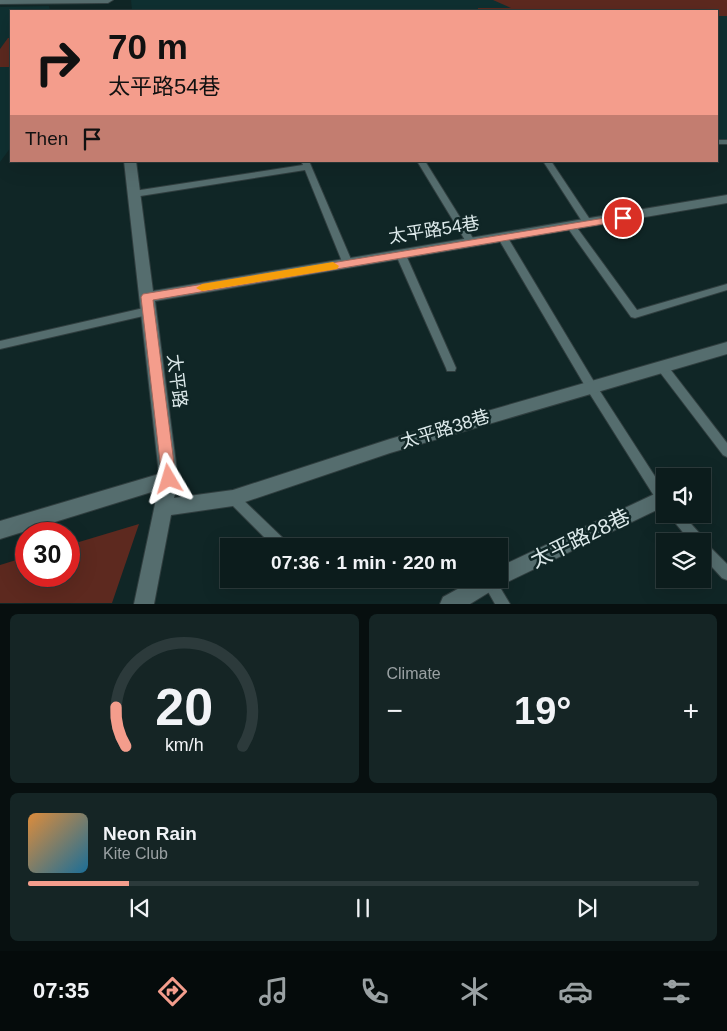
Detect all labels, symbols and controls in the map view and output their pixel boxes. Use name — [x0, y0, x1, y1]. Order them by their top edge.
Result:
text: 70 m — [108, 27, 188, 66]
icon: right — [25, 30, 90, 95]
text: 太平路54巷 — [108, 74, 220, 99]
icon: arrive — [78, 125, 106, 153]
text: Then — [25, 128, 68, 149]
pin — [602, 197, 644, 239]
icon: arrive — [609, 204, 637, 232]
street label: 太平路54巷 — [387, 213, 481, 247]
street label: 太平路 — [164, 353, 190, 409]
street label: 太平路38巷 — [398, 406, 492, 452]
position arrow — [142, 452, 194, 504]
map controls — [656, 468, 711, 588]
button: sound — [656, 468, 711, 523]
street label: 太平路28巷 — [527, 504, 633, 572]
speed limit sign: 30 — [15, 522, 80, 587]
button: layers — [656, 533, 711, 588]
text: 07:36 · 1 min · 220 m — [271, 552, 457, 573]
text: Climate — [387, 665, 441, 682]
text: 20 — [155, 678, 213, 736]
text: 19° — [514, 690, 571, 732]
text: − — [387, 695, 403, 726]
text: + — [683, 695, 699, 726]
text: km/h — [165, 735, 204, 755]
text: Neon Rain — [103, 823, 197, 844]
text: Kite Club — [103, 845, 168, 862]
icon: previous — [126, 894, 154, 922]
icon: pause — [349, 894, 377, 922]
icon: next — [573, 894, 601, 922]
icon: directions — [155, 974, 190, 1009]
icon: music — [256, 974, 291, 1009]
icon: phone — [357, 974, 392, 1009]
icon: climate — [457, 974, 492, 1009]
icon: car — [558, 974, 593, 1009]
icon: filters — [659, 974, 694, 1009]
text: 07:35 — [33, 978, 89, 1003]

